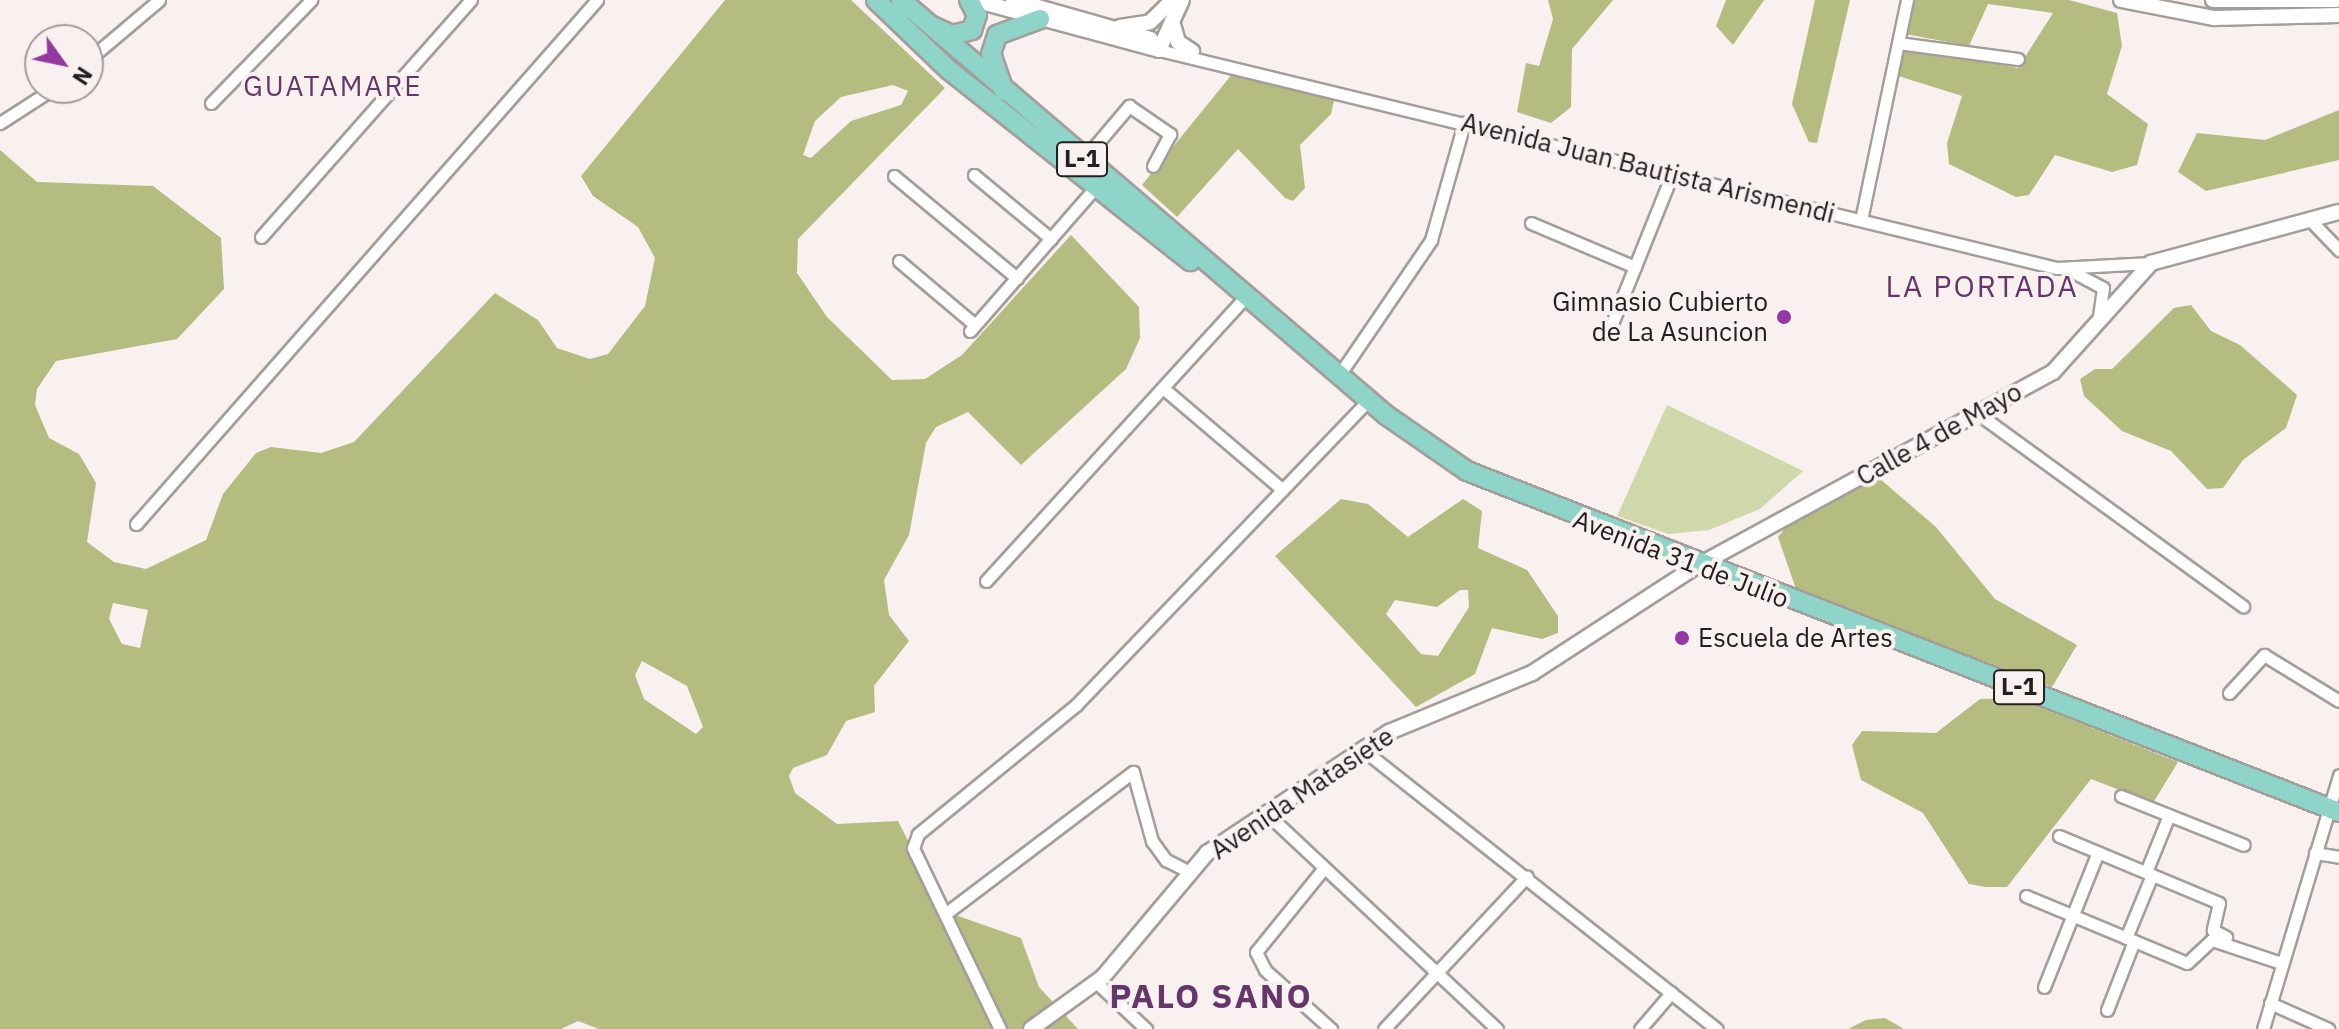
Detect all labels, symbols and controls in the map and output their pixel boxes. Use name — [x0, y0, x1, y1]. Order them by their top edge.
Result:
north arrow — [24, 24, 104, 104]
text: N — [66, 62, 99, 91]
district label: GUATAMARE — [243, 69, 423, 103]
street label: Avenida Juan Bautista Arismendi — [1458, 106, 1838, 230]
road number: L-1 — [1056, 139, 1108, 179]
district label: LA PORTADA — [1885, 268, 2079, 304]
place label: Gimnasio Cubierto de La Asuncion — [1552, 286, 1768, 348]
marker: Gimnasio Cubierto de La Asuncion — [1775, 308, 1793, 326]
street label: Calle 4 de Mayo — [1851, 376, 2027, 492]
street label: Avenida 31 de Julio — [1569, 504, 1793, 614]
place label: Escuela de Artes — [1698, 622, 1893, 654]
marker: Escuela de Artes — [1673, 629, 1691, 647]
road number: L-1 — [1993, 667, 2045, 707]
street label: Avenida Matasiete — [1205, 720, 1399, 866]
district label: PALO SANO — [1109, 976, 1313, 1016]

